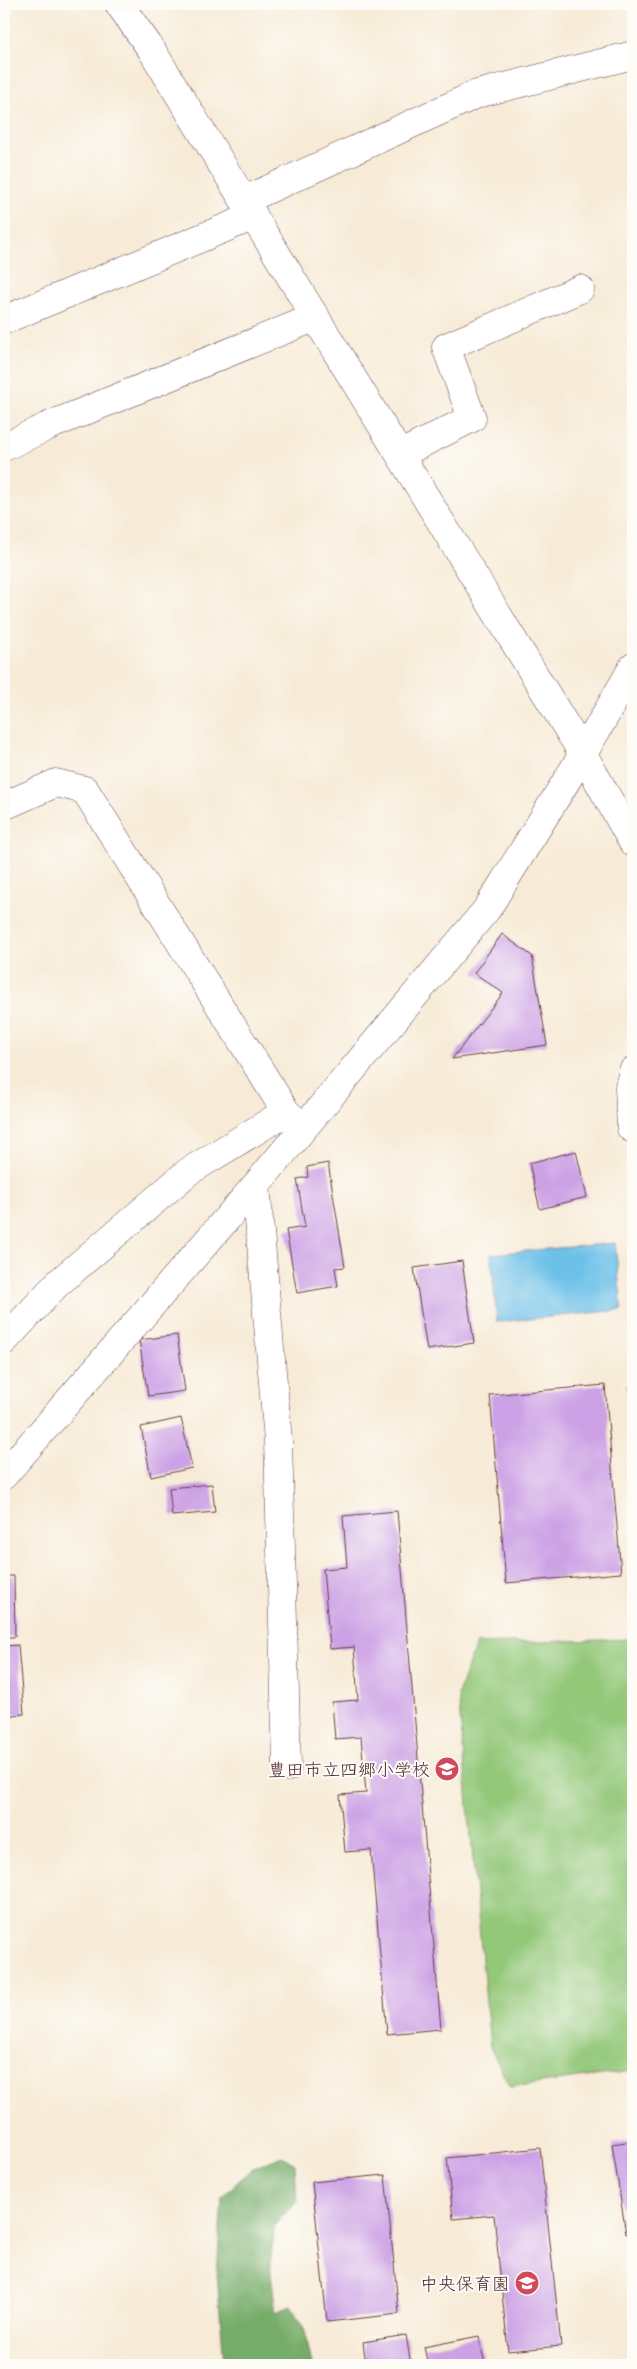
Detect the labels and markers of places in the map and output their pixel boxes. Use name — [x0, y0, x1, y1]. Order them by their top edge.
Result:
school or university icon: 豊田市立四郷小学校 — [434, 1756, 460, 1782]
place label: 豊田市立四郷小学校 — [268, 1757, 430, 1781]
school or university icon: 中央保育園 — [514, 2270, 540, 2296]
place label: 中央保育園 — [420, 2271, 510, 2295]

